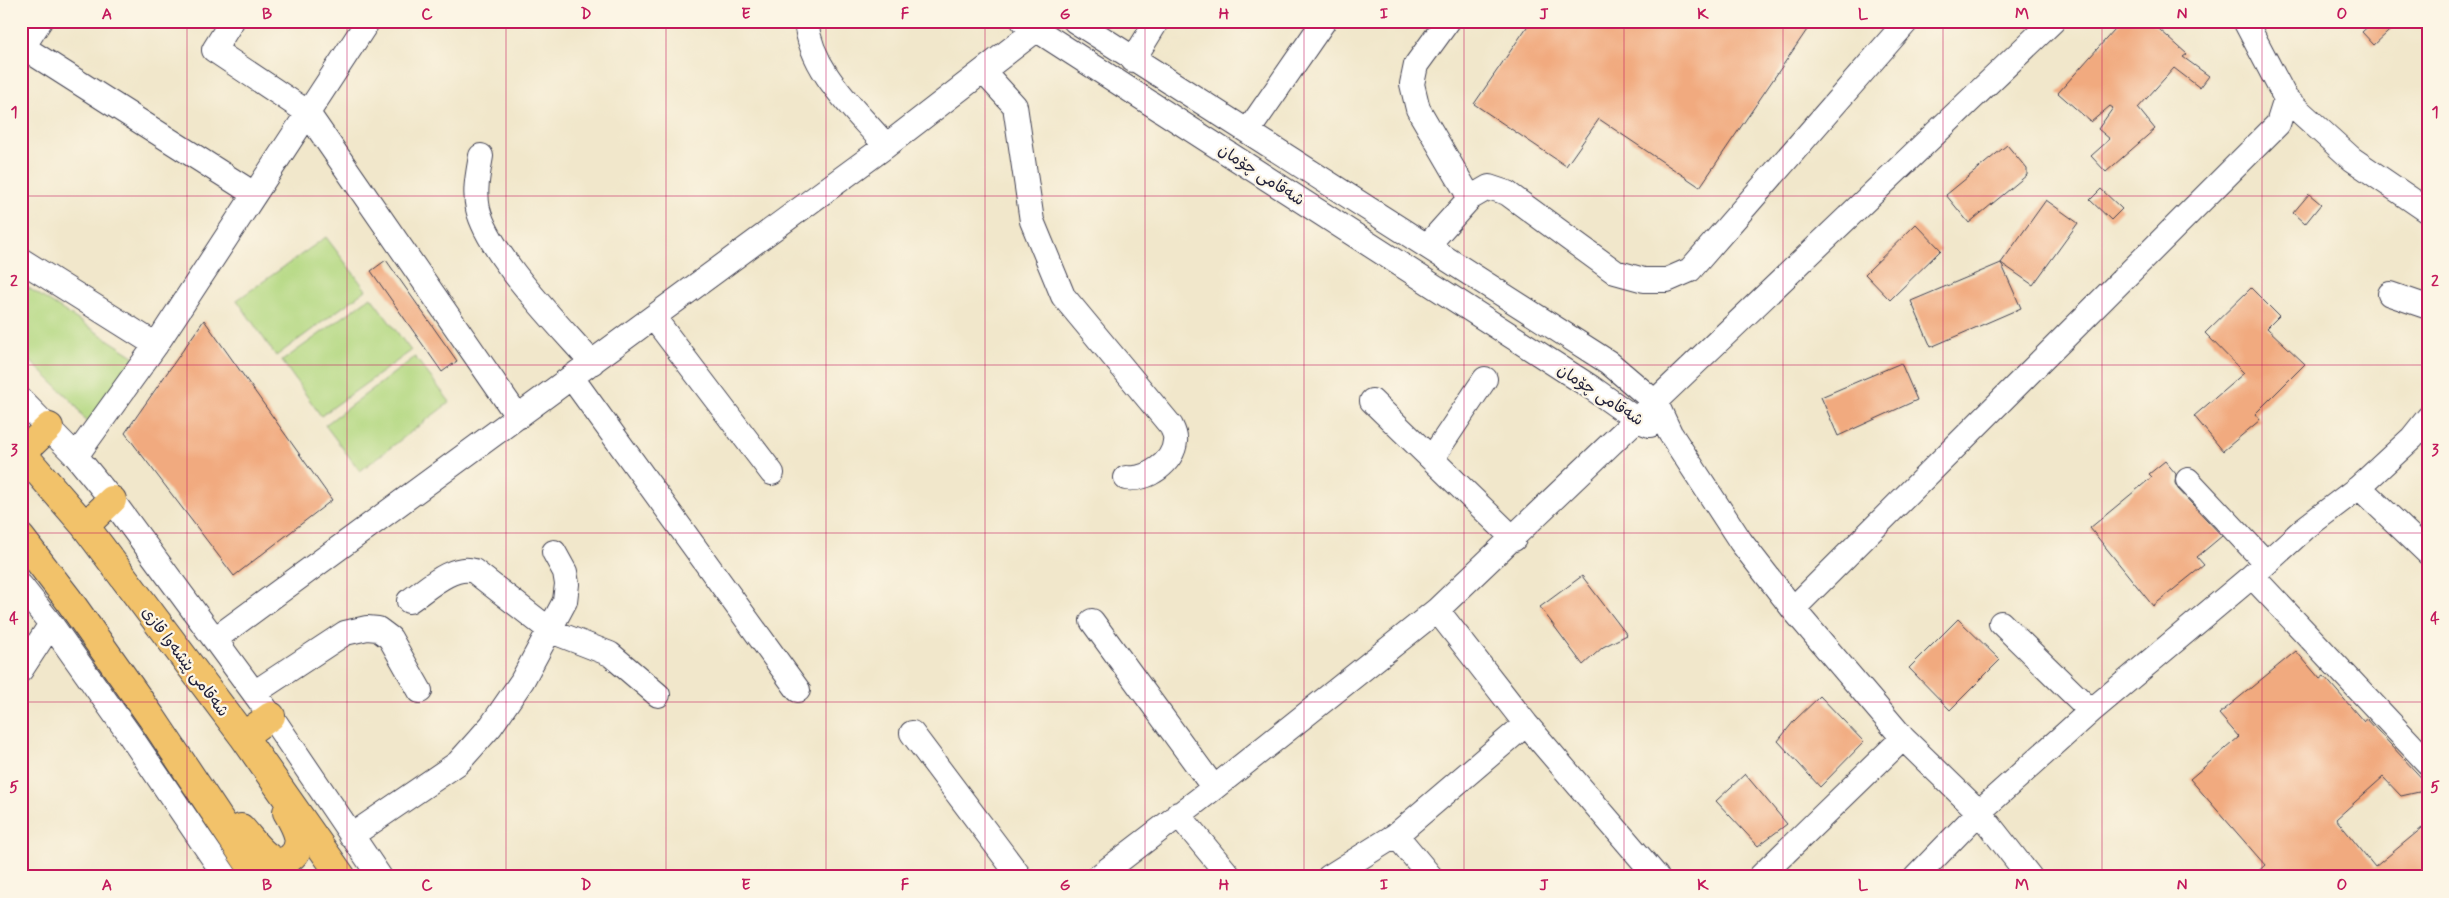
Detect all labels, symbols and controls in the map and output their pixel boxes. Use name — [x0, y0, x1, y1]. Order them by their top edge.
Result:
text: A — [102, 4, 112, 25]
text: B — [262, 4, 272, 25]
text: C — [421, 4, 433, 25]
text: D — [580, 4, 592, 25]
text: E — [741, 4, 751, 25]
text: F — [901, 4, 910, 25]
text: G — [1060, 4, 1071, 25]
text: H — [1219, 4, 1230, 25]
text: I — [1380, 4, 1389, 25]
text: J — [1539, 4, 1549, 25]
text: K — [1697, 4, 1709, 25]
text: L — [1858, 4, 1869, 25]
text: M — [2015, 4, 2029, 25]
text: N — [2177, 4, 2187, 25]
text: O — [2337, 4, 2348, 25]
text: 1 — [10, 102, 18, 123]
text: 1 — [2431, 102, 2439, 123]
street label: شەقامی چۆمان — [1214, 140, 1308, 211]
text: 2 — [10, 271, 18, 292]
text: 2 — [2431, 271, 2439, 292]
street label: شەقامی چۆمان — [1553, 360, 1647, 431]
text: 3 — [10, 440, 18, 461]
text: 3 — [2431, 440, 2439, 461]
street label: شەقامی پێشەوا قازی — [137, 603, 233, 721]
text: 4 — [9, 608, 19, 629]
text: 4 — [2430, 608, 2440, 629]
text: 5 — [9, 777, 19, 798]
text: 5 — [2430, 777, 2440, 798]
text: A — [102, 875, 112, 896]
text: B — [262, 875, 272, 896]
text: C — [421, 875, 433, 896]
text: D — [580, 875, 592, 896]
text: E — [741, 875, 751, 896]
text: F — [901, 875, 910, 896]
text: G — [1060, 875, 1071, 896]
text: H — [1219, 875, 1230, 896]
text: I — [1380, 875, 1389, 896]
text: J — [1539, 875, 1549, 896]
text: K — [1697, 875, 1709, 896]
text: L — [1858, 875, 1869, 896]
text: M — [2015, 875, 2029, 896]
text: N — [2177, 875, 2187, 896]
text: O — [2337, 875, 2348, 896]

